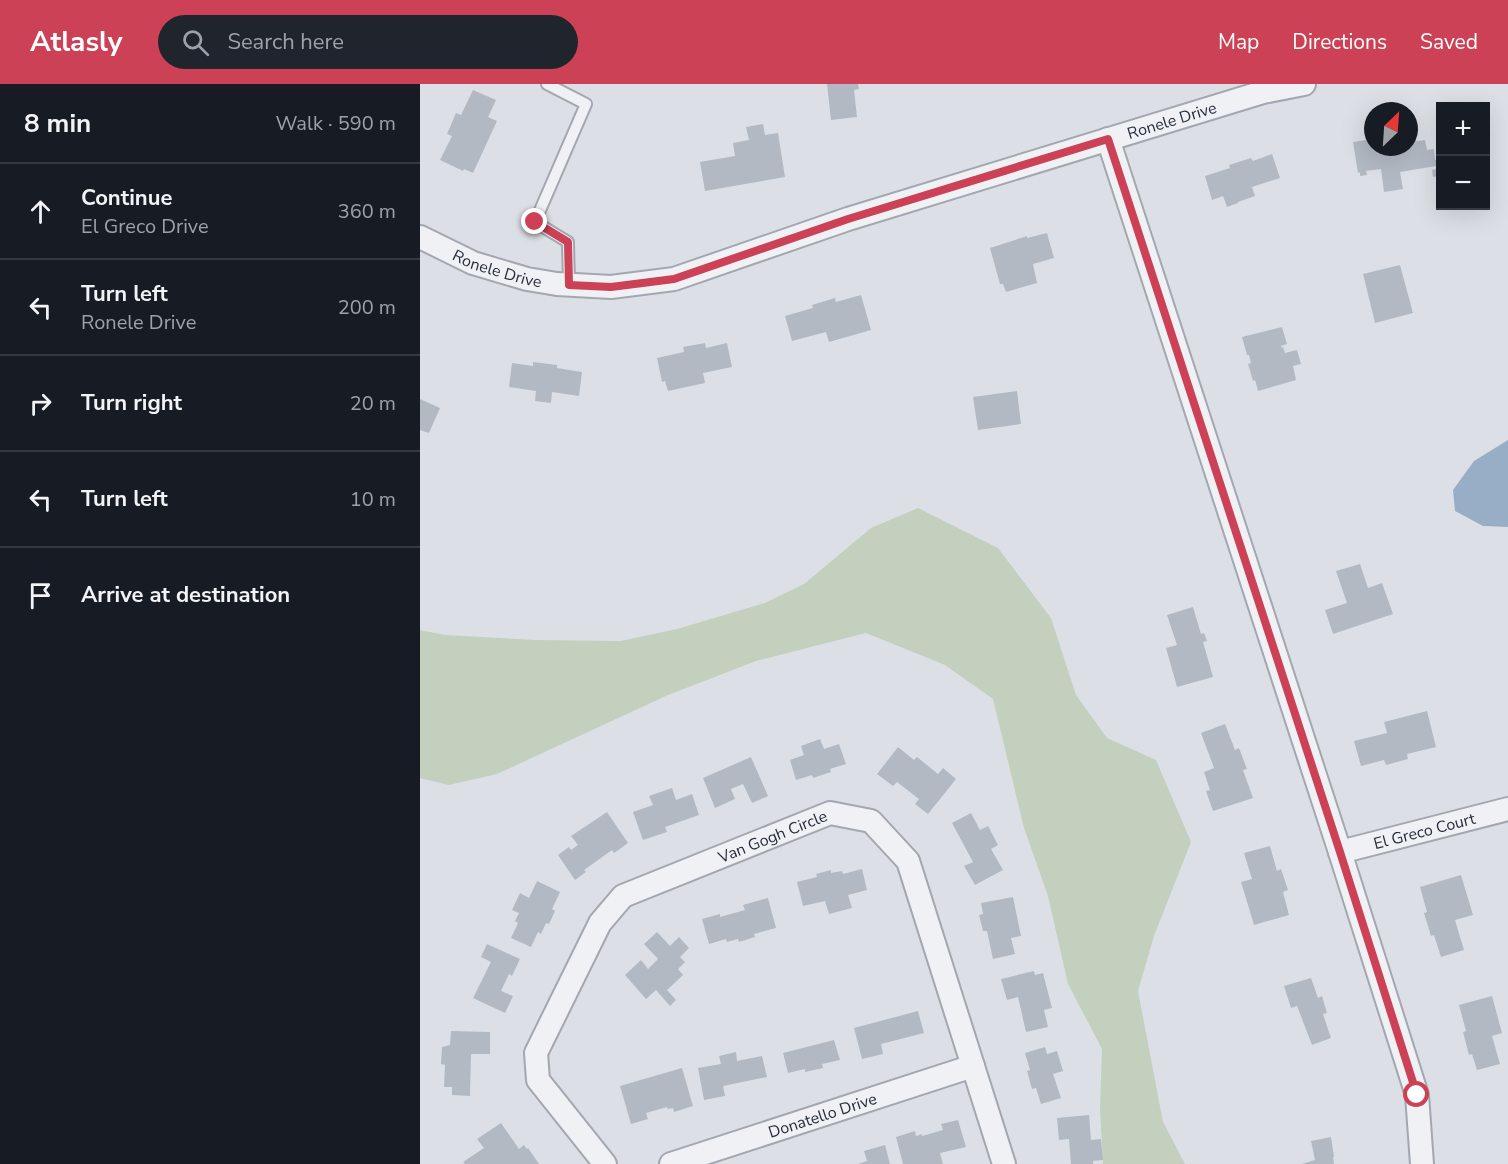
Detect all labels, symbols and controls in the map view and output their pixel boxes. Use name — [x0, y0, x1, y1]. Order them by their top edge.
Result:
search box — [158, 15, 578, 69]
text: Atlasly — [30, 23, 122, 61]
icon: search — [179, 26, 212, 59]
text: Search here — [227, 27, 344, 57]
text: Map — [1218, 28, 1259, 56]
text: Directions — [1292, 28, 1387, 56]
text: Saved — [1420, 28, 1478, 56]
street label: Ronele Drive — [1125, 97, 1219, 145]
north arrow — [1364, 102, 1418, 156]
map controls — [1436, 102, 1490, 210]
button: + — [1436, 102, 1490, 156]
text: 8 min — [24, 106, 91, 141]
text: Walk · 590 m — [276, 110, 396, 137]
button: − — [1436, 156, 1490, 210]
text: Continue — [81, 183, 172, 213]
icon: ahead — [24, 195, 57, 228]
text: 360 m — [338, 198, 396, 225]
route end — [521, 208, 547, 234]
text: El Greco Drive — [81, 213, 209, 240]
street label: Ronele Drive — [449, 245, 543, 293]
text: Turn left — [81, 279, 168, 309]
icon: left — [24, 291, 57, 324]
text: 200 m — [338, 294, 396, 321]
text: Ronele Drive — [81, 309, 196, 336]
icon: right — [24, 387, 57, 420]
text: Turn right — [81, 388, 182, 418]
text: 20 m — [350, 390, 396, 417]
icon: left — [24, 483, 57, 516]
text: Turn left — [81, 484, 168, 514]
text: 10 m — [350, 486, 396, 513]
icon: arrive — [24, 579, 57, 612]
text: Arrive at destination — [81, 580, 290, 610]
street label: Van Gogh Circle — [714, 805, 831, 869]
street label: El Greco Court — [1371, 808, 1478, 855]
route start — [1403, 1081, 1429, 1107]
street label: Donatello Drive — [765, 1088, 880, 1144]

